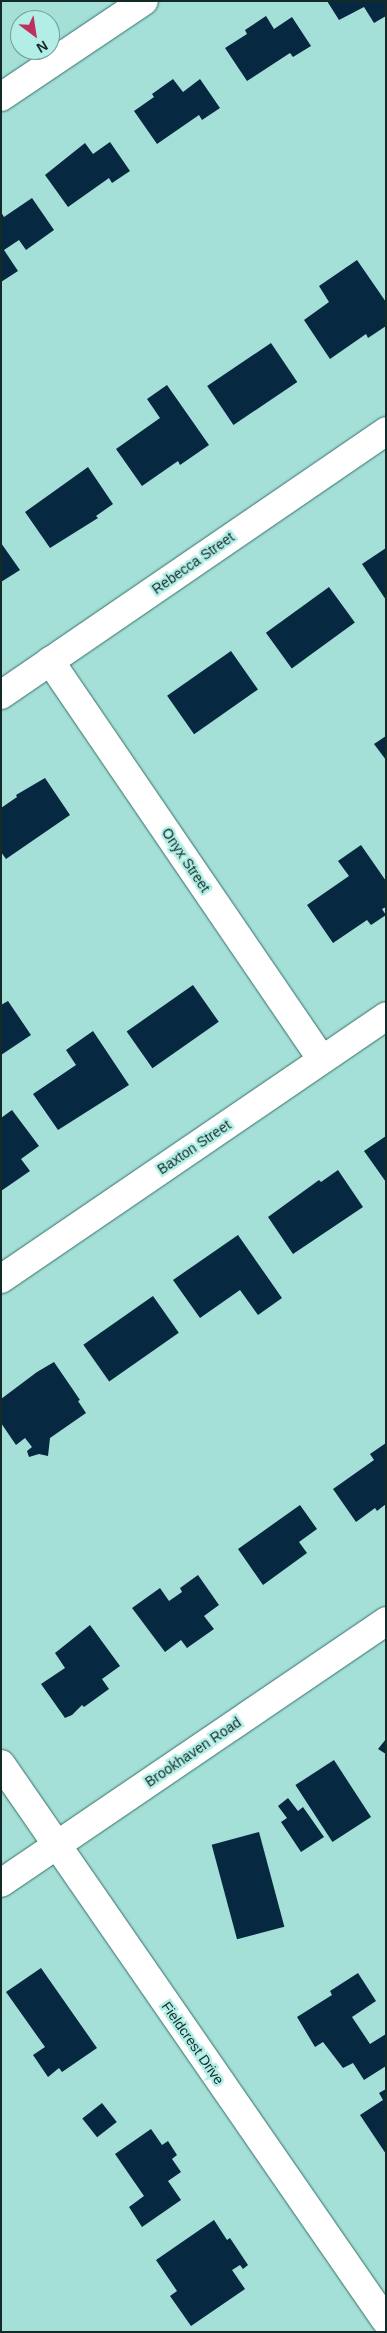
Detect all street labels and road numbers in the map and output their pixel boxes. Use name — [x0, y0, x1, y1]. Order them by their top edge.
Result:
street label: Rebecca Street — [149, 528, 237, 598]
street label: Onyx Street — [158, 825, 214, 895]
street label: Baxton Street — [154, 1116, 234, 1178]
street label: Brookhaven Road — [142, 1714, 244, 1790]
street label: Fieldcrest Drive — [158, 1998, 228, 2088]

